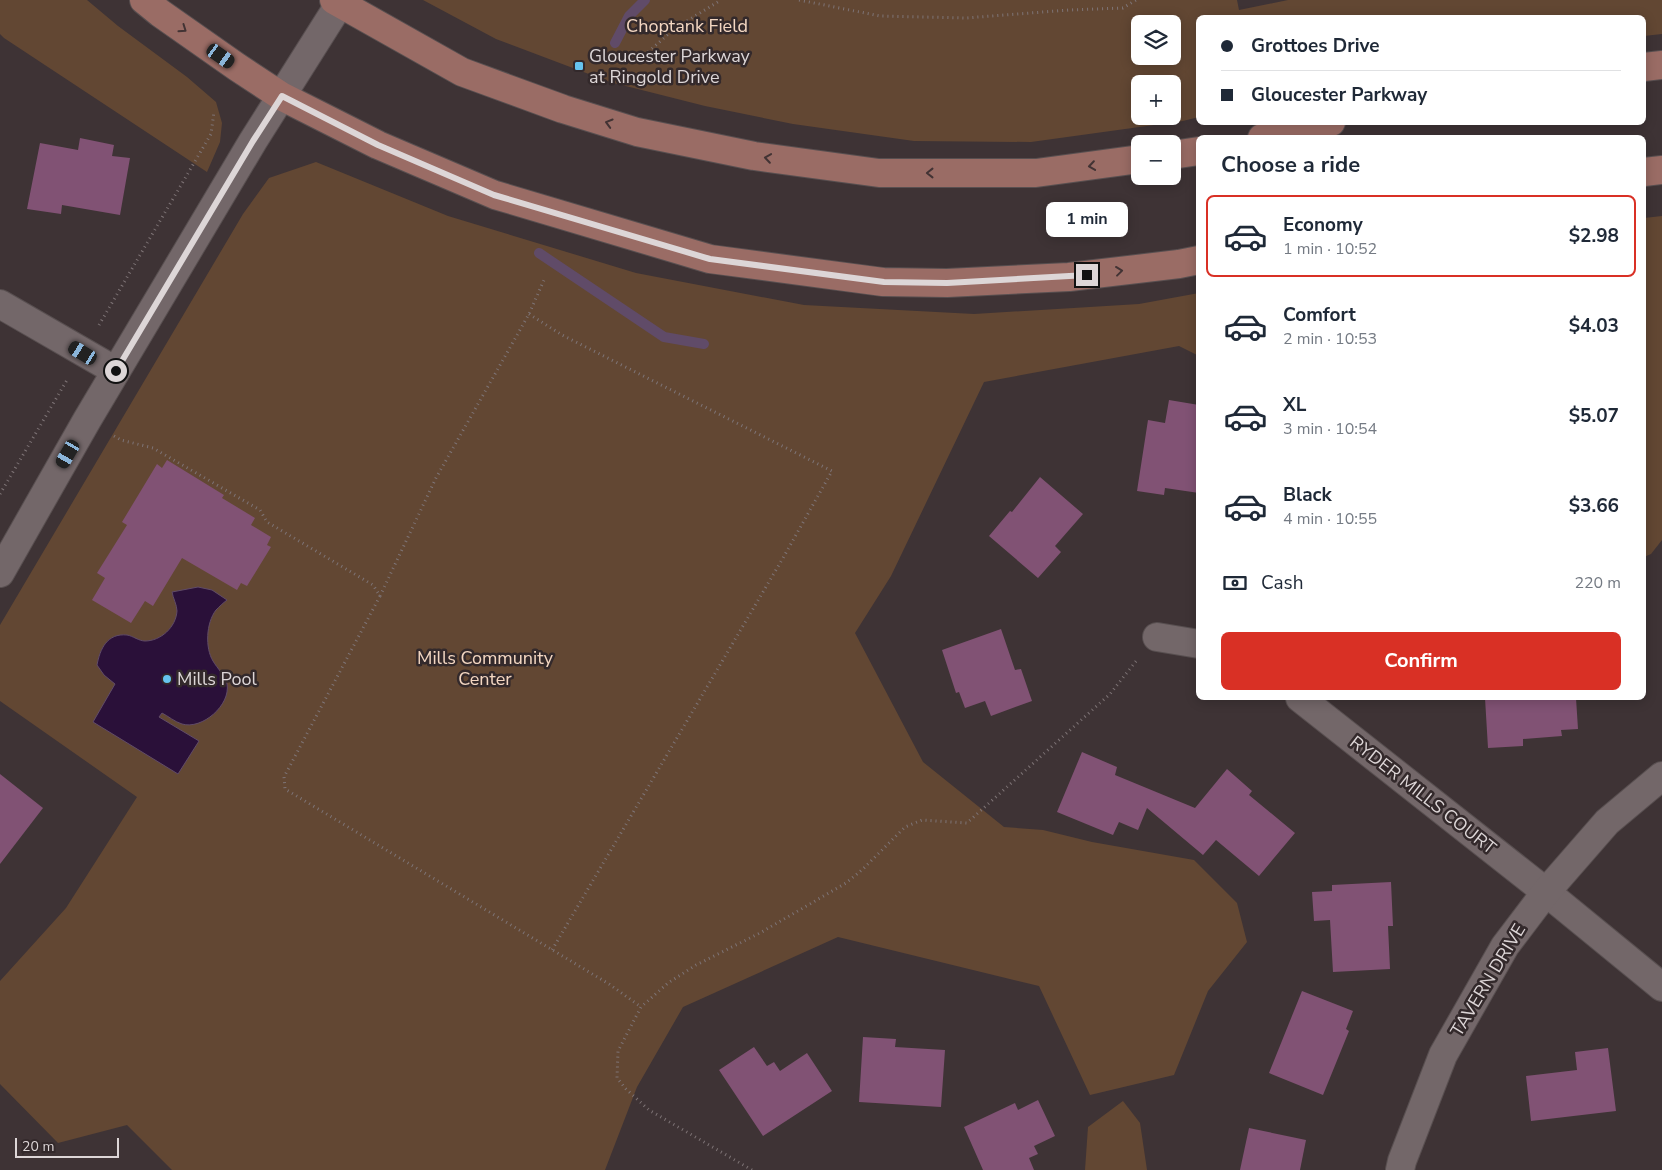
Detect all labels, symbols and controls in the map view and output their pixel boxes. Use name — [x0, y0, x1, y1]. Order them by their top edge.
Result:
park label: Choptank Field — [626, 14, 748, 38]
map controls — [1131, 15, 1181, 185]
button: layers — [1131, 15, 1181, 65]
one-way arrow — [177, 23, 187, 32]
text: Grottoes Drive — [1251, 33, 1380, 59]
car — [204, 41, 237, 71]
place label: Gloucester Parkway at Ringold Drive — [589, 44, 751, 89]
marker: Gloucester Parkway at Ringold Drive — [573, 60, 585, 72]
button: + — [1131, 75, 1181, 125]
text: Gloucester Parkway — [1251, 82, 1427, 108]
one-way arrow — [606, 119, 614, 129]
button: − — [1131, 135, 1181, 185]
text: Choose a ride — [1221, 150, 1360, 180]
one-way arrow — [764, 153, 772, 164]
one-way arrow — [1087, 160, 1095, 171]
one-way arrow — [925, 168, 933, 178]
callout: 1 min — [1046, 202, 1128, 238]
text: 1 min — [1066, 208, 1108, 230]
text: Economy — [1283, 212, 1363, 238]
icon: car — [1223, 214, 1268, 259]
text: $2.98 — [1569, 223, 1619, 249]
text: 1 min · 10:52 — [1283, 238, 1377, 260]
route end — [1076, 264, 1098, 286]
one-way arrow — [1116, 266, 1124, 277]
text: Comfort — [1283, 302, 1356, 328]
icon: car — [1223, 304, 1268, 349]
text: $4.03 — [1569, 313, 1619, 339]
text: 2 min · 10:53 — [1283, 328, 1377, 350]
car — [66, 339, 99, 367]
route start — [105, 360, 127, 382]
text: XL — [1283, 392, 1306, 418]
icon: car — [1223, 394, 1268, 439]
text: $5.07 — [1569, 403, 1619, 429]
text: 3 min · 10:54 — [1283, 418, 1377, 440]
car — [54, 437, 81, 471]
text: Black — [1283, 482, 1332, 508]
icon: car — [1223, 484, 1268, 529]
text: $3.66 — [1569, 493, 1619, 519]
text: 4 min · 10:55 — [1283, 508, 1377, 530]
icon: cash — [1221, 569, 1249, 597]
text: Cash — [1261, 570, 1303, 596]
text: 220 m — [1574, 572, 1621, 594]
button: Confirm — [1221, 632, 1621, 690]
park label: Mills Community Center — [417, 646, 554, 691]
place label: Mills Pool — [177, 667, 257, 691]
marker: Mills Pool — [161, 673, 173, 685]
street label: RYDER MILLS COURT — [1345, 730, 1501, 860]
street label: TAVERN DRIVE — [1445, 919, 1531, 1041]
scale bar — [15, 1135, 119, 1158]
text: 20 m — [22, 1137, 54, 1156]

